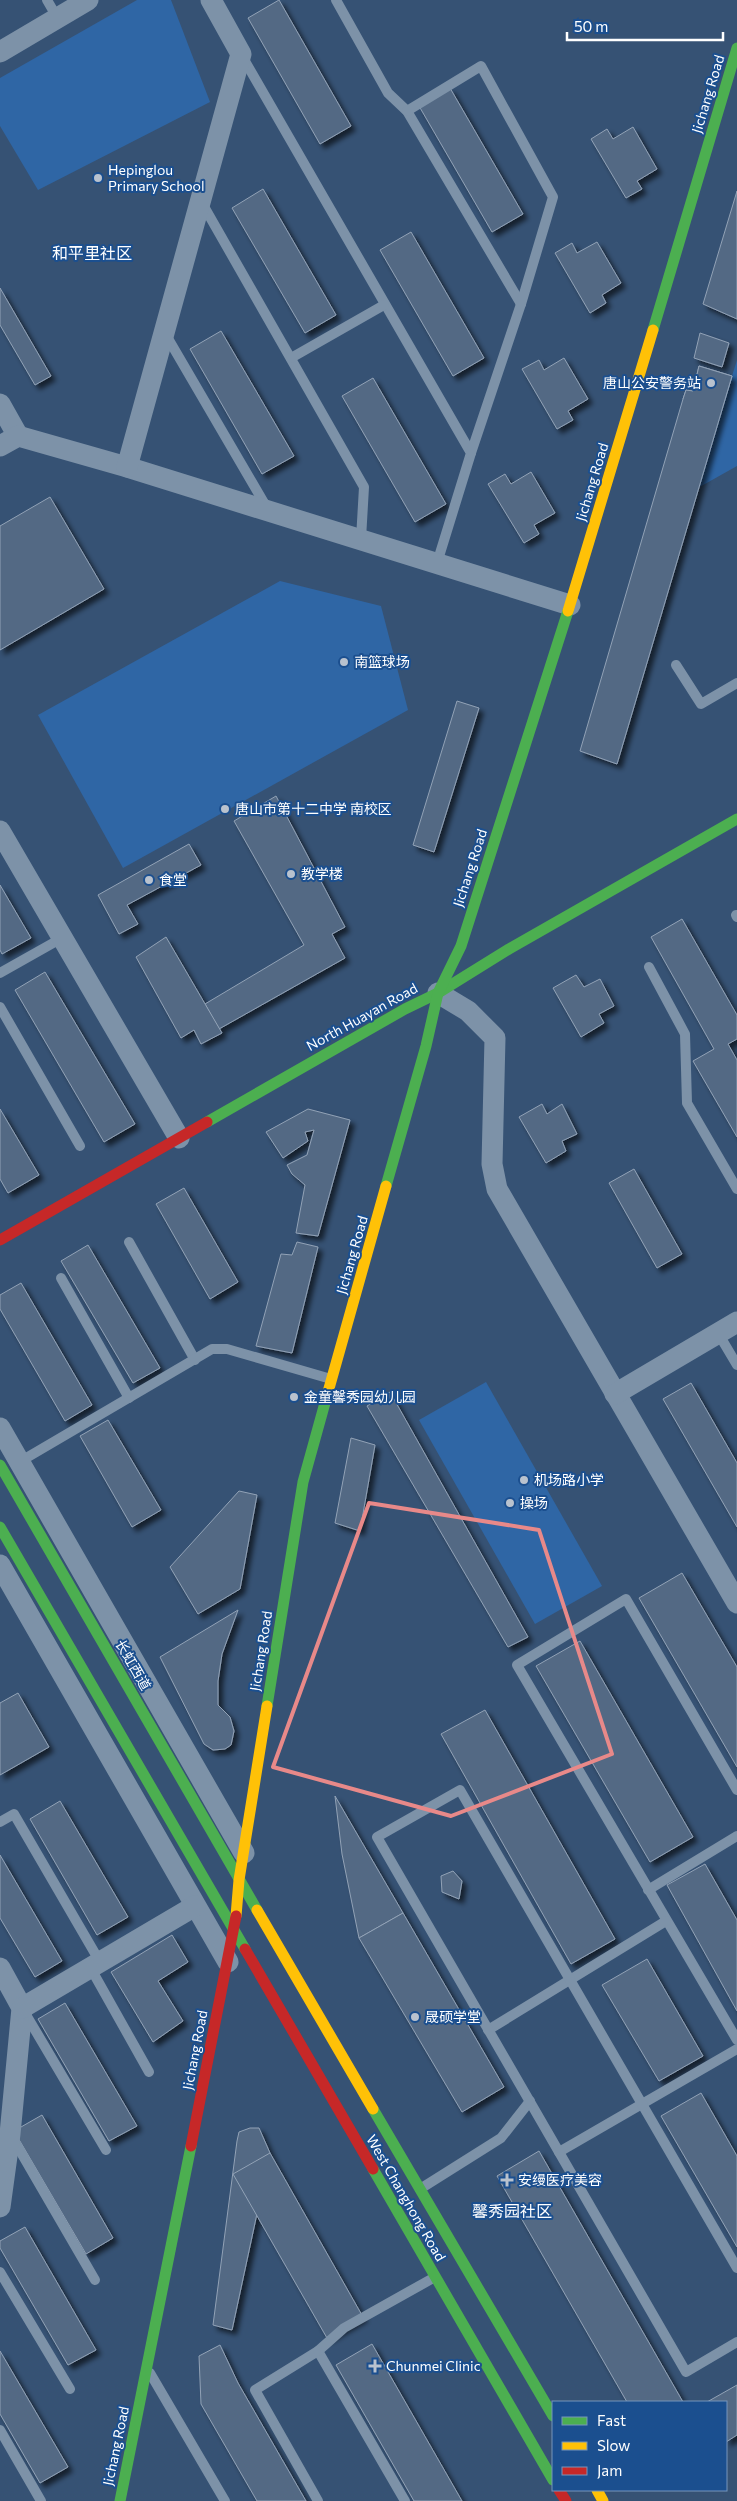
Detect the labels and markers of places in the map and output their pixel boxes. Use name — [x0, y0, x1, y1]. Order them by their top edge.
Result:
place label: Hepinglou Primary School — [108, 161, 204, 194]
marker: Hepinglou Primary School — [92, 172, 104, 184]
place label: 唐山公安警务站 — [603, 374, 701, 391]
marker: 唐山公安警务站 — [705, 377, 717, 389]
place label: 南篮球场 — [354, 653, 410, 670]
marker: 南篮球场 — [338, 656, 350, 668]
place label: 唐山市第十二中学 南校区 — [235, 800, 392, 817]
marker: 唐山市第十二中学 南校区 — [219, 803, 231, 815]
place label: 教学楼 — [301, 865, 343, 882]
marker: 教学楼 — [285, 868, 297, 880]
place label: 食堂 — [159, 871, 187, 888]
marker: 食堂 — [143, 874, 155, 886]
place label: 金童馨秀园幼儿园 — [304, 1388, 416, 1405]
marker: 金童馨秀园幼儿园 — [288, 1391, 300, 1403]
place label: 机场路小学 — [534, 1471, 604, 1488]
marker: 机场路小学 — [518, 1474, 530, 1486]
place label: 操场 — [520, 1494, 548, 1511]
marker: 操场 — [504, 1497, 516, 1509]
place label: 晟硕学堂 — [425, 2008, 481, 2025]
marker: 晟硕学堂 — [409, 2011, 421, 2023]
place label: 安缦医疗美容 — [518, 2171, 602, 2188]
marker: 安缦医疗美容 — [500, 2173, 514, 2187]
place label: Chunmei Clinic — [386, 2357, 481, 2374]
marker: Chunmei Clinic — [368, 2359, 382, 2373]

